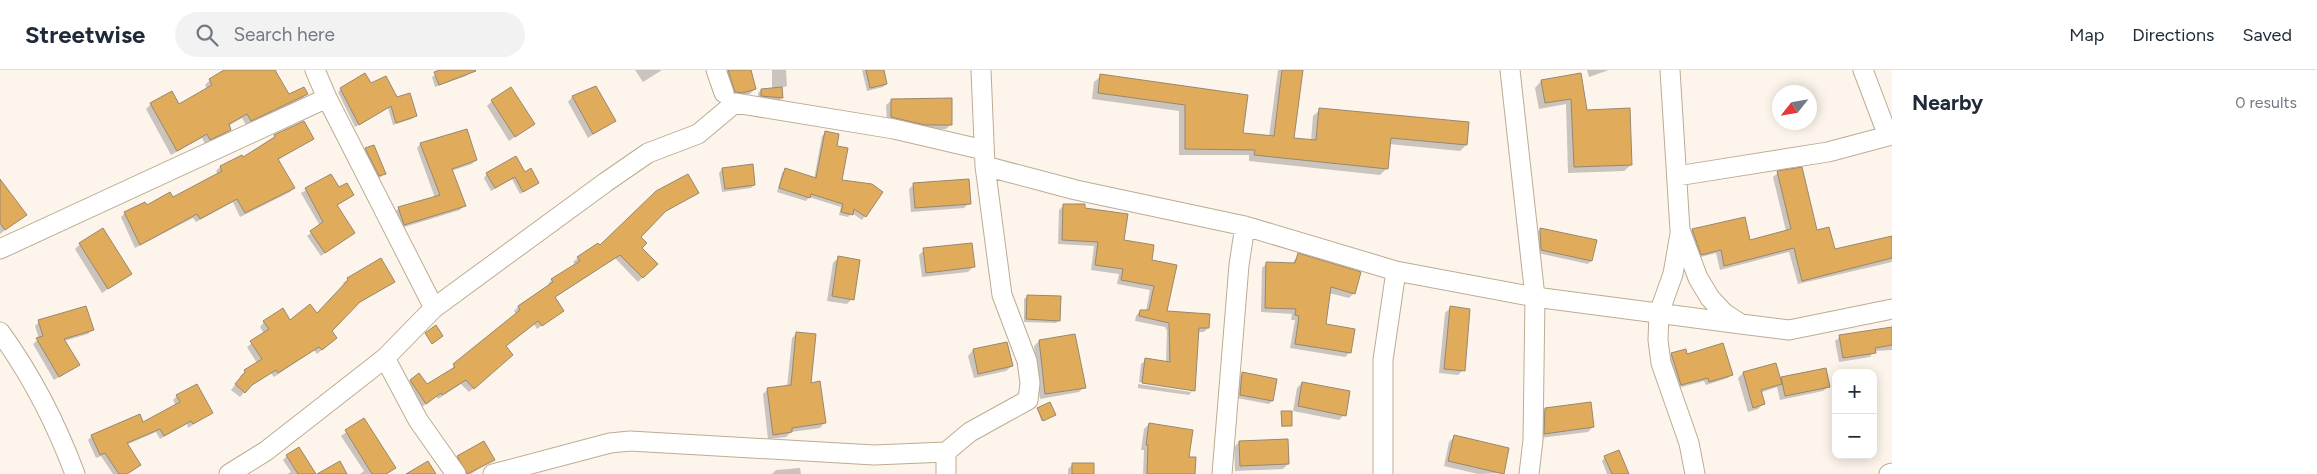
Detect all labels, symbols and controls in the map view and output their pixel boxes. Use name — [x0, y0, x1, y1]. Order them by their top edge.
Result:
search box — [175, 12, 525, 57]
text: Streetwise — [25, 20, 145, 49]
icon: search — [193, 21, 221, 49]
text: Search here — [233, 23, 335, 46]
text: Map — [2069, 24, 2104, 46]
text: Directions — [2132, 24, 2214, 46]
text: Saved — [2242, 24, 2292, 46]
north arrow — [1772, 85, 1817, 130]
text: Nearby — [1912, 90, 1983, 115]
text: 0 results — [2235, 93, 2297, 112]
map controls — [1832, 369, 1877, 459]
button: + — [1832, 369, 1877, 414]
button: − — [1832, 414, 1877, 459]

